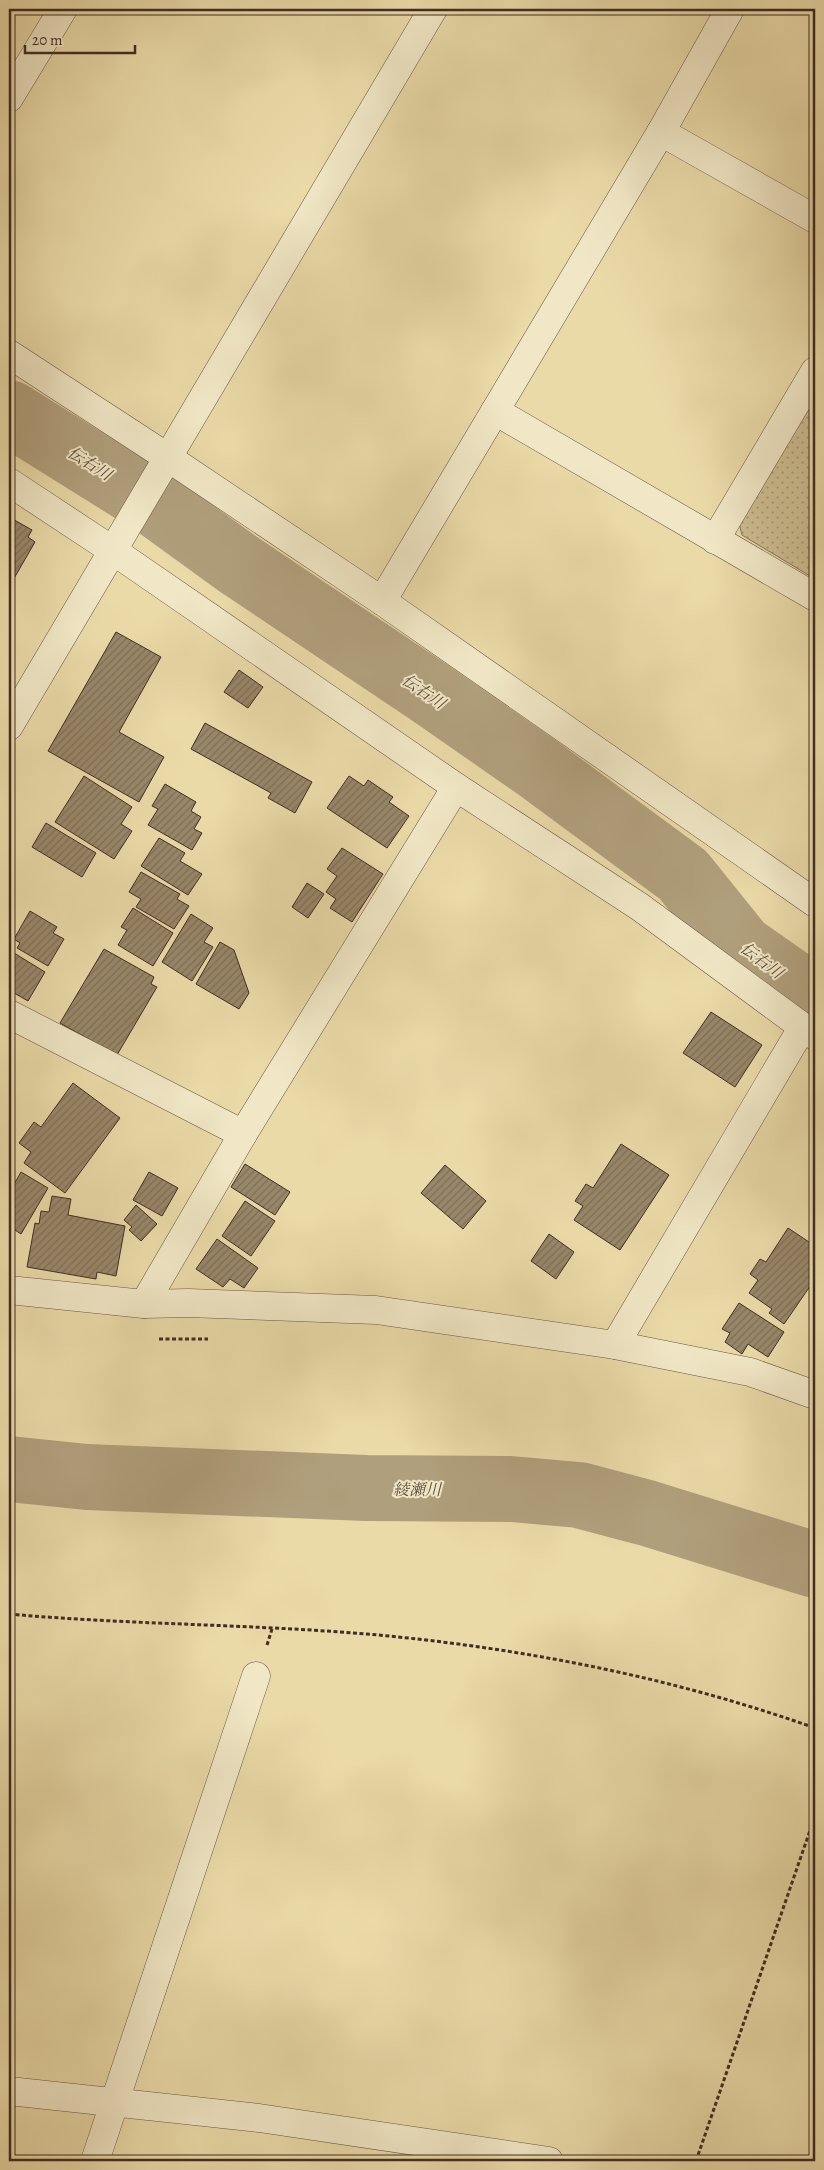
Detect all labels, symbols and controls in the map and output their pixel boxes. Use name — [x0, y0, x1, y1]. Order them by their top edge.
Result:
scale bar — [25, 22, 135, 54]
text: 20 m — [32, 30, 63, 50]
water label: 伝右川 — [63, 442, 117, 487]
water label: 伝右川 — [397, 669, 451, 715]
water label: 伝右川 — [736, 938, 789, 985]
water label: 綾瀬川 — [393, 1479, 443, 1501]

